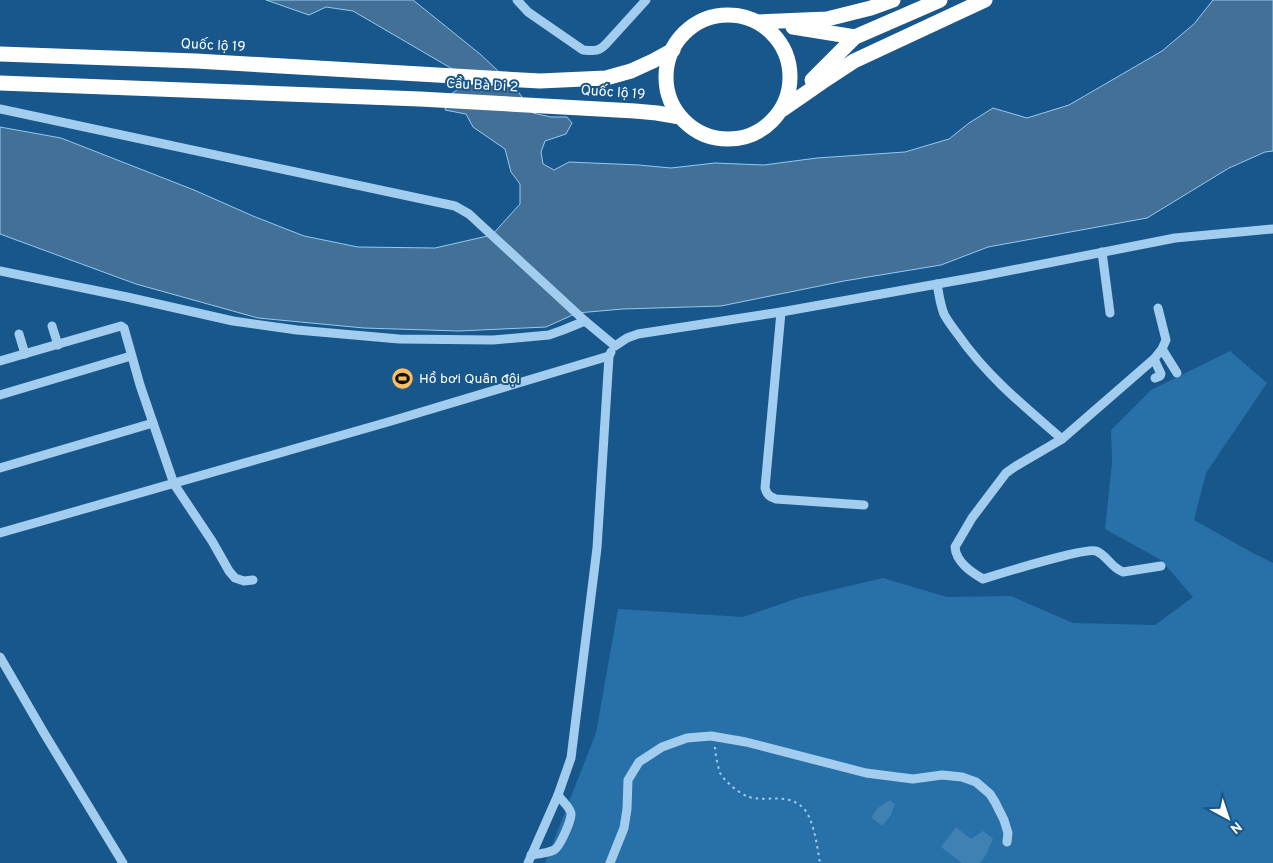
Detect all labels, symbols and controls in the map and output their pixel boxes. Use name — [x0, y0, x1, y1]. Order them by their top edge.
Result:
street label: Quốc lộ 19 — [180, 36, 246, 56]
street label: Cầu Bà Di 2 — [445, 76, 519, 96]
street label: Quốc lộ 19 — [580, 82, 646, 104]
sports icon: Hồ bơi Quân đội — [391, 367, 415, 391]
place label: Hồ bơi Quân đội — [419, 371, 520, 388]
north arrow — [1203, 793, 1253, 843]
text: N — [1226, 817, 1245, 837]

